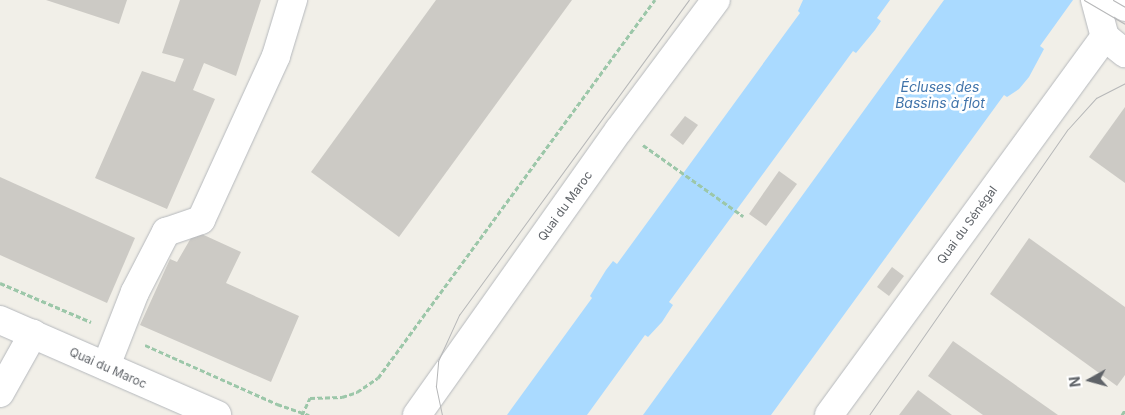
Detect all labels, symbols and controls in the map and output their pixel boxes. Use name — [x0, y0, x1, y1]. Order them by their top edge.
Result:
water label: Écluses des Bassins à flot — [895, 79, 985, 111]
street label: Quai du Maroc — [535, 168, 595, 244]
street label: Quai du Sénégal — [934, 183, 1000, 267]
street label: Quai du Maroc — [67, 345, 149, 391]
north arrow — [1065, 355, 1115, 405]
text: N — [1066, 376, 1084, 388]

